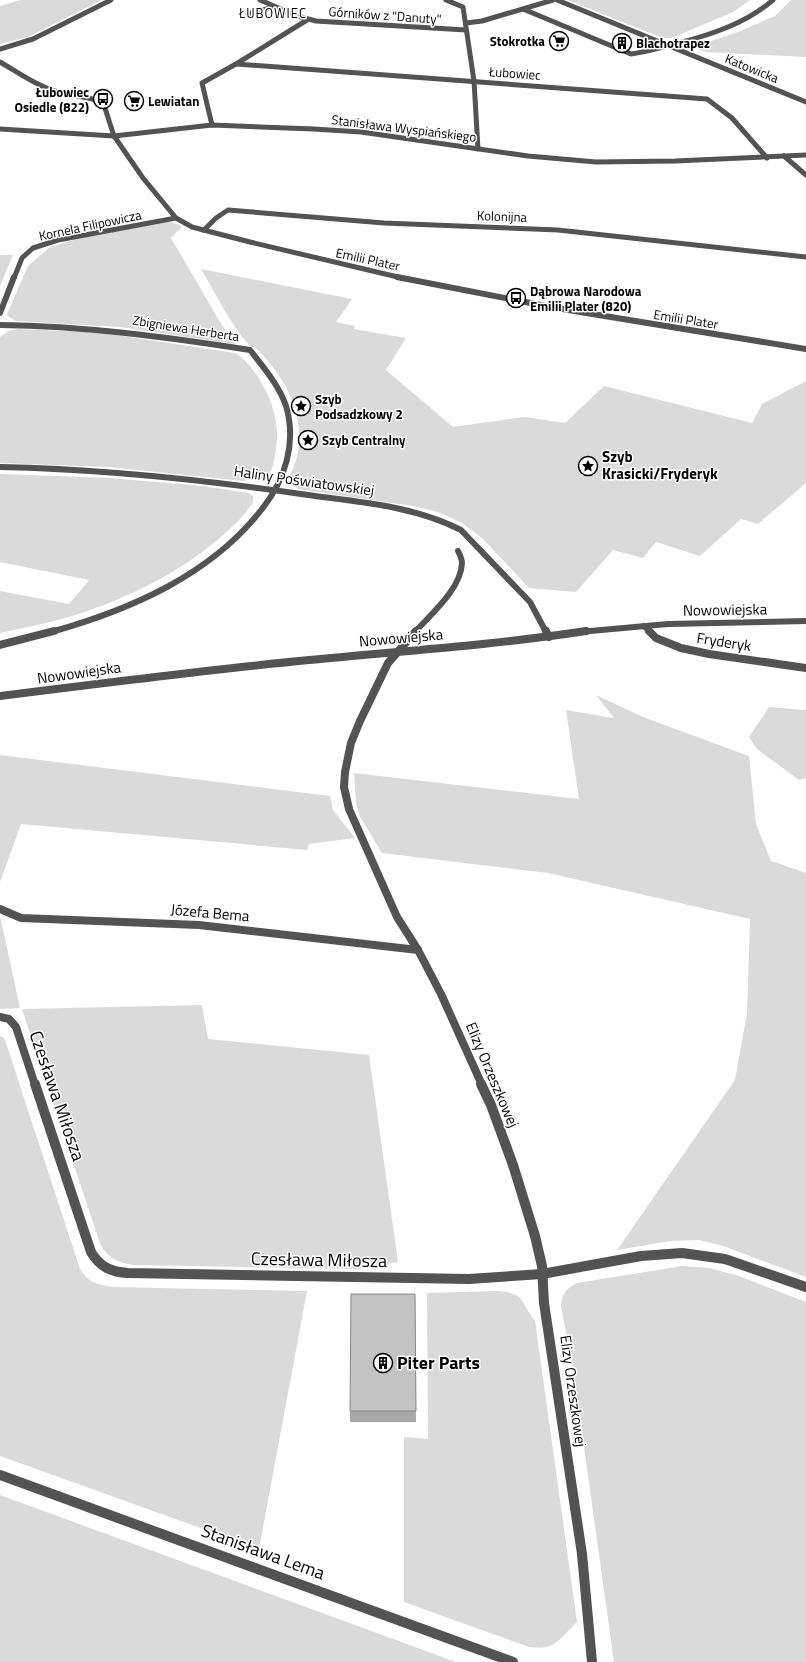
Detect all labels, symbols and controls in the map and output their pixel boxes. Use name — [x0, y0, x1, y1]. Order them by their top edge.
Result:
street label: Górników z "Danuty" — [328, 1, 442, 29]
district label: ŁUBOWIEC — [238, 3, 307, 23]
supermarket icon: Stokrotka — [548, 30, 570, 52]
place label: Stokrotka — [490, 31, 545, 51]
building icon: Blachotrapez — [611, 32, 633, 54]
place label: Blachotrapez — [636, 33, 710, 53]
street label: Katowicka — [722, 48, 782, 88]
street label: Łubowiec — [487, 61, 542, 85]
place label: Łubowiec Osiedle (822) — [14, 82, 89, 117]
bus stop icon: Łubowiec Osiedle (822) — [92, 88, 114, 110]
supermarket icon: Lewiatan — [123, 90, 145, 112]
place label: Lewiatan — [148, 91, 199, 111]
street label: Stanisława Wyspiańskiego — [330, 109, 478, 147]
street label: Kornela Filipowicza — [37, 204, 144, 246]
street label: Kolonijna — [477, 205, 528, 227]
street label: Emilii Plater — [334, 242, 403, 276]
place label: Dąbrowa Narodowa Emilii Plater (820) — [530, 281, 642, 316]
bus stop icon: Dąbrowa Narodowa Emilii Plater (820) — [505, 287, 527, 309]
street label: Emilii Plater — [652, 304, 720, 334]
street label: Zbigniewa Herberta — [131, 310, 241, 346]
place label: Szyb Podsadzkowy 2 — [315, 389, 403, 424]
place icon: Szyb Podsadzkowy 2 — [290, 395, 312, 417]
place icon: Szyb Centralny — [297, 429, 319, 451]
place label: Szyb Centralny — [322, 430, 406, 450]
place label: Szyb Krasicki/Fryderyk — [602, 445, 718, 485]
place icon: Szyb Krasicki/Fryderyk — [577, 455, 599, 477]
street label: Haliny Poświatowskiej — [232, 459, 376, 502]
street label: Nowowiejska — [683, 597, 768, 622]
street label: Nowowiejska — [358, 622, 444, 653]
street label: Fryderyk — [695, 626, 753, 657]
street label: Nowowiejska — [36, 655, 123, 690]
street label: Józefa Bema — [170, 898, 251, 927]
street label: Elizy Orzeszkowej — [460, 1018, 525, 1131]
street label: Czesława Miłosza — [23, 1027, 92, 1165]
street label: Czesława Miłosza — [251, 1245, 387, 1274]
street label: Elizy Orzeszkowej — [554, 1334, 593, 1448]
place label: Piter Parts — [397, 1349, 480, 1376]
building icon: Piter Parts — [372, 1352, 394, 1374]
street label: Stanisława Lema — [198, 1517, 329, 1586]

